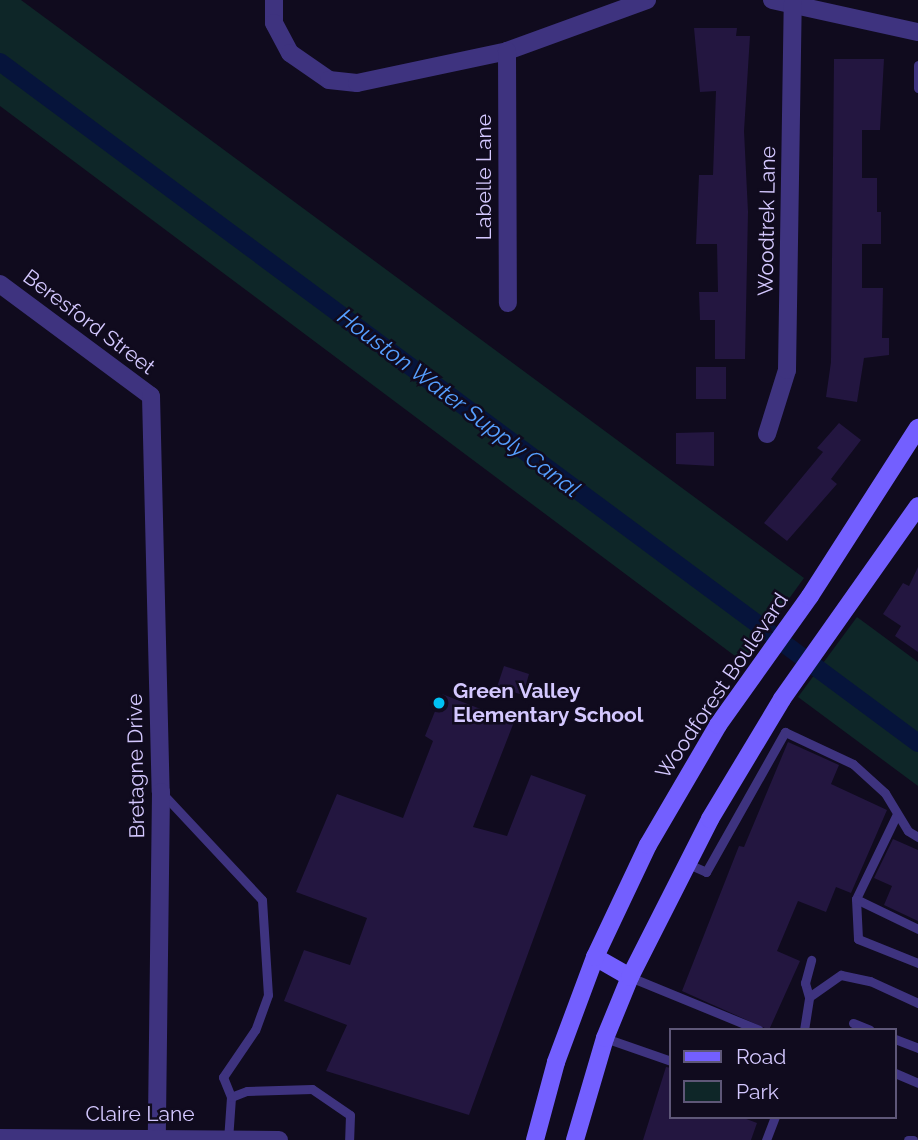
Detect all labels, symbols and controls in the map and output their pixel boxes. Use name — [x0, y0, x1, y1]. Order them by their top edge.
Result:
street label: Labelle Lane — [471, 114, 497, 240]
street label: Woodtrek Lane — [753, 146, 781, 296]
street label: Beresford Street — [18, 264, 160, 380]
water label: Houston Water Supply Canal — [332, 302, 586, 504]
street label: Woodforest Boulevard — [650, 588, 794, 784]
place label: Green Valley Elementary School — [453, 678, 644, 728]
street label: Bretagne Drive — [122, 693, 150, 839]
marker: Green Valley Elementary School — [431, 695, 447, 711]
legend — [670, 1028, 897, 1119]
text: Road — [736, 1044, 786, 1069]
text: Park — [736, 1079, 779, 1104]
street label: Claire Lane — [85, 1101, 195, 1127]

